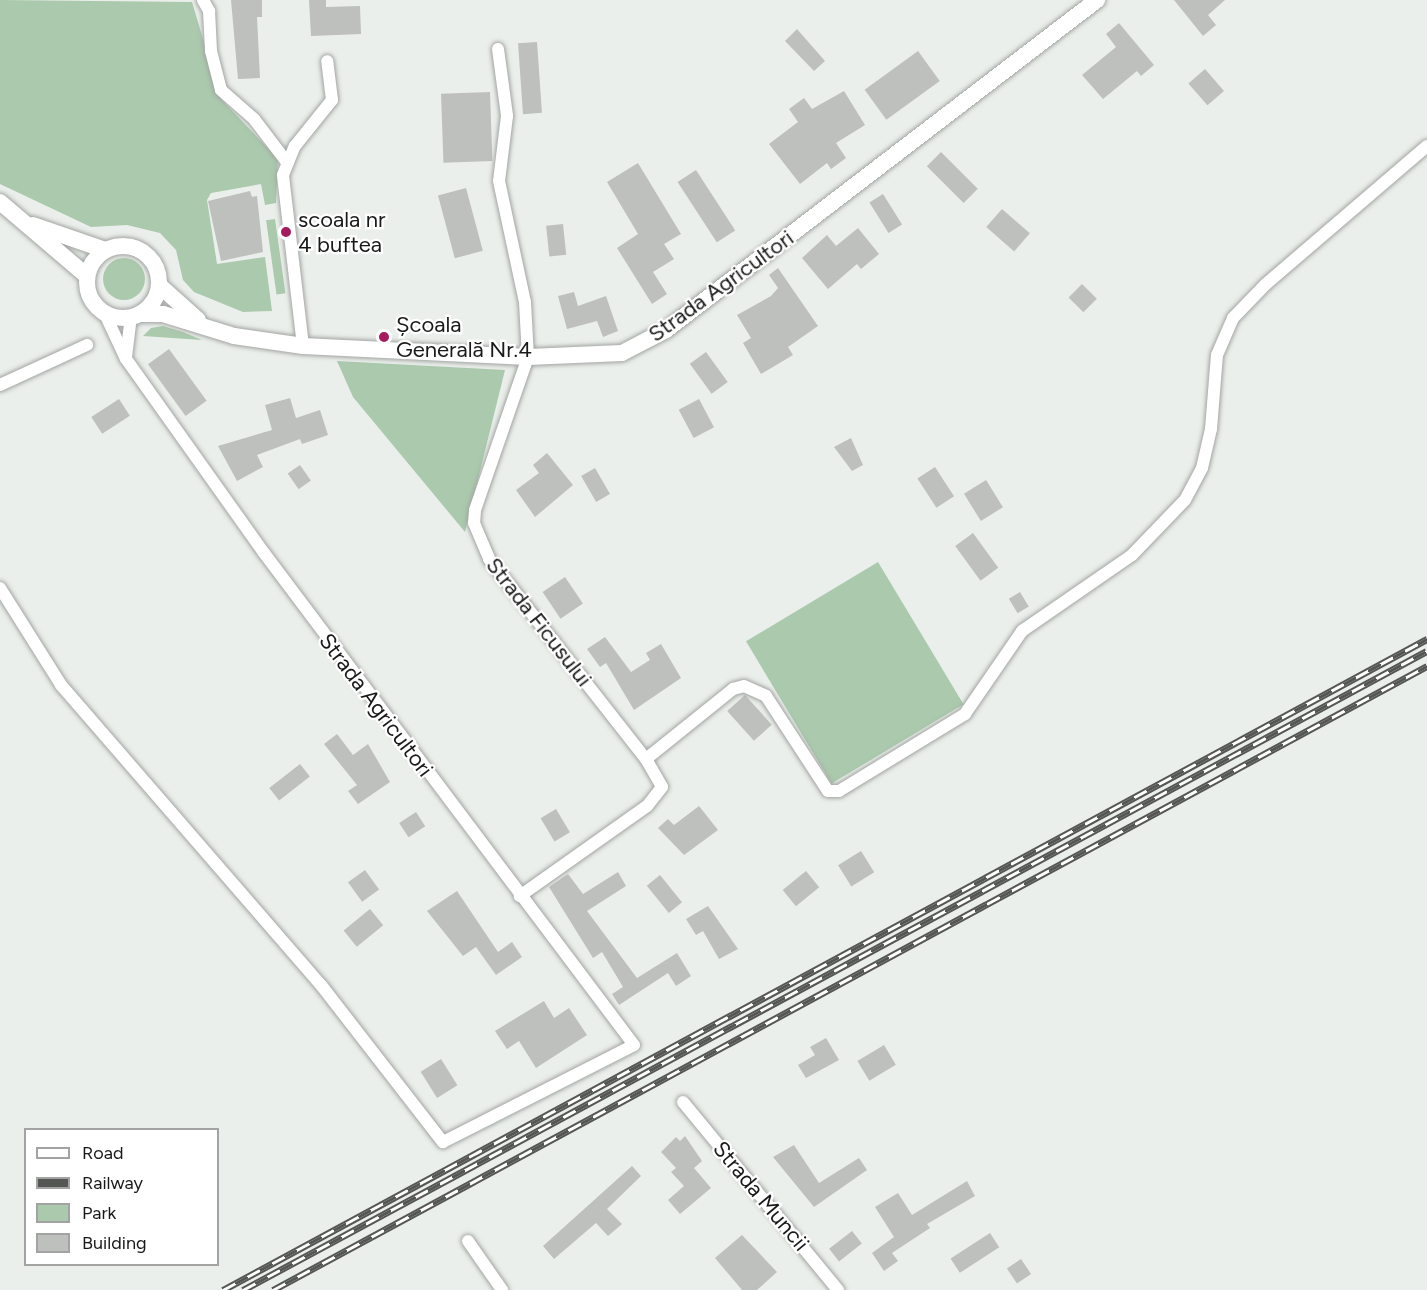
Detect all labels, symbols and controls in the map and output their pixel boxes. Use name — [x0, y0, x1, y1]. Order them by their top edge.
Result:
place label: scoala nr 4 buftea — [298, 206, 385, 258]
marker: scoala nr 4 buftea — [279, 225, 293, 239]
street label: Strada Agricultori — [643, 225, 799, 347]
place label: Școala Generală Nr.4 — [396, 311, 532, 362]
marker: Școala Generală Nr.4 — [377, 330, 391, 344]
street label: Strada Ficusului — [481, 552, 597, 692]
street label: Strada Agricultori — [313, 628, 439, 782]
legend — [24, 1128, 219, 1266]
street label: Strada Muncii — [707, 1136, 815, 1256]
text: Road — [82, 1142, 123, 1164]
text: Railway — [82, 1172, 143, 1194]
text: Park — [82, 1202, 116, 1224]
text: Building — [82, 1232, 147, 1254]

